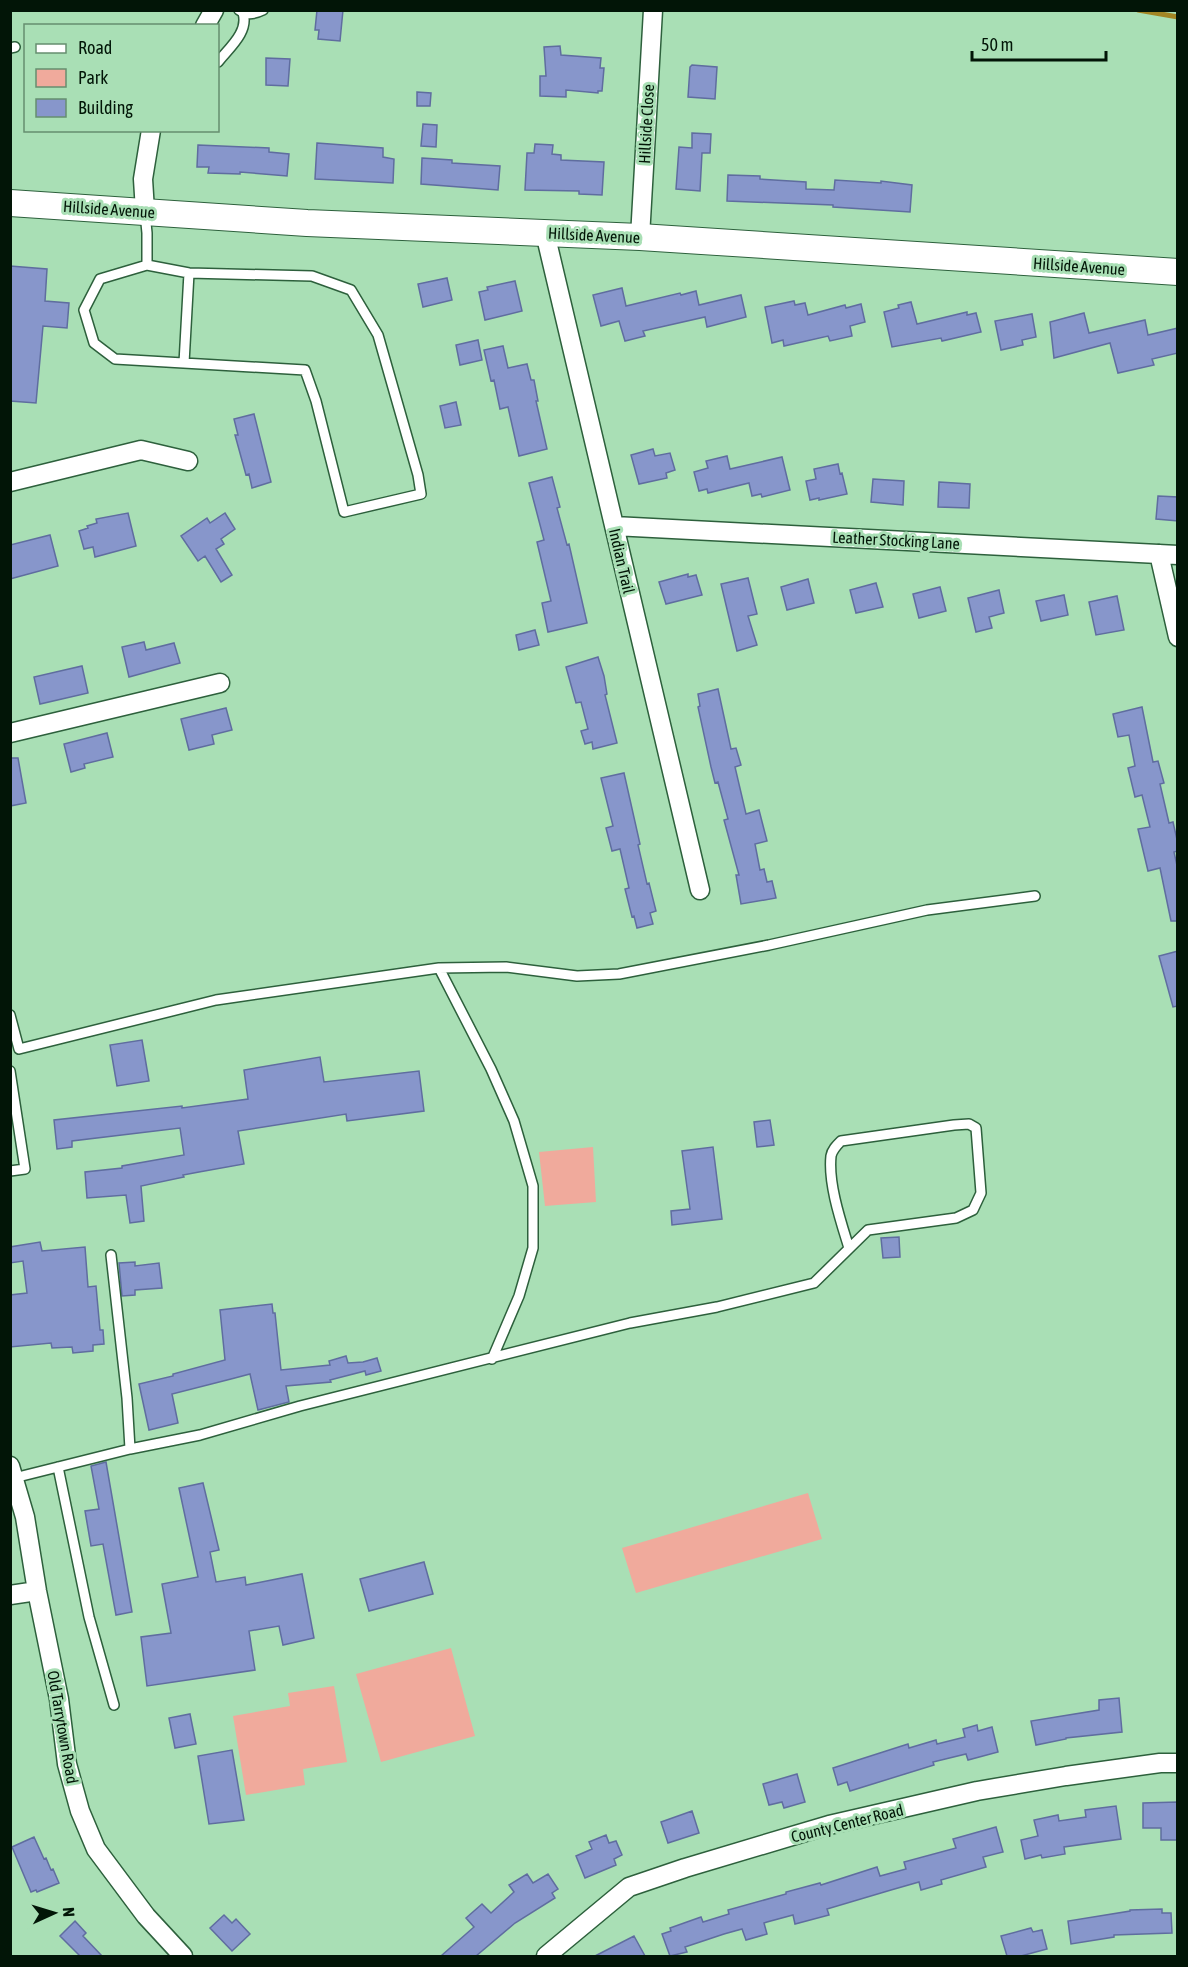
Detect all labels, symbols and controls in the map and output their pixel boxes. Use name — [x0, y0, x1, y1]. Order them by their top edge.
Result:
legend — [24, 24, 219, 132]
scale bar — [972, 24, 1106, 62]
text: 50 m — [981, 34, 1013, 55]
text: Road — [78, 37, 112, 58]
text: Park — [78, 67, 108, 88]
street label: Hillside Close — [635, 84, 657, 164]
text: Building — [78, 97, 133, 118]
street label: Hillside Avenue — [62, 197, 156, 221]
street label: Hillside Avenue — [548, 224, 640, 246]
street label: Hillside Avenue — [1032, 254, 1126, 278]
street label: Indian Trail — [606, 527, 638, 596]
street label: Leather Stocking Lane — [832, 528, 960, 553]
street label: Old Tarrytown Road — [43, 1669, 82, 1785]
street label: County Center Road — [789, 1800, 905, 1847]
north arrow — [24, 1883, 84, 1943]
text: N — [60, 1907, 78, 1917]

